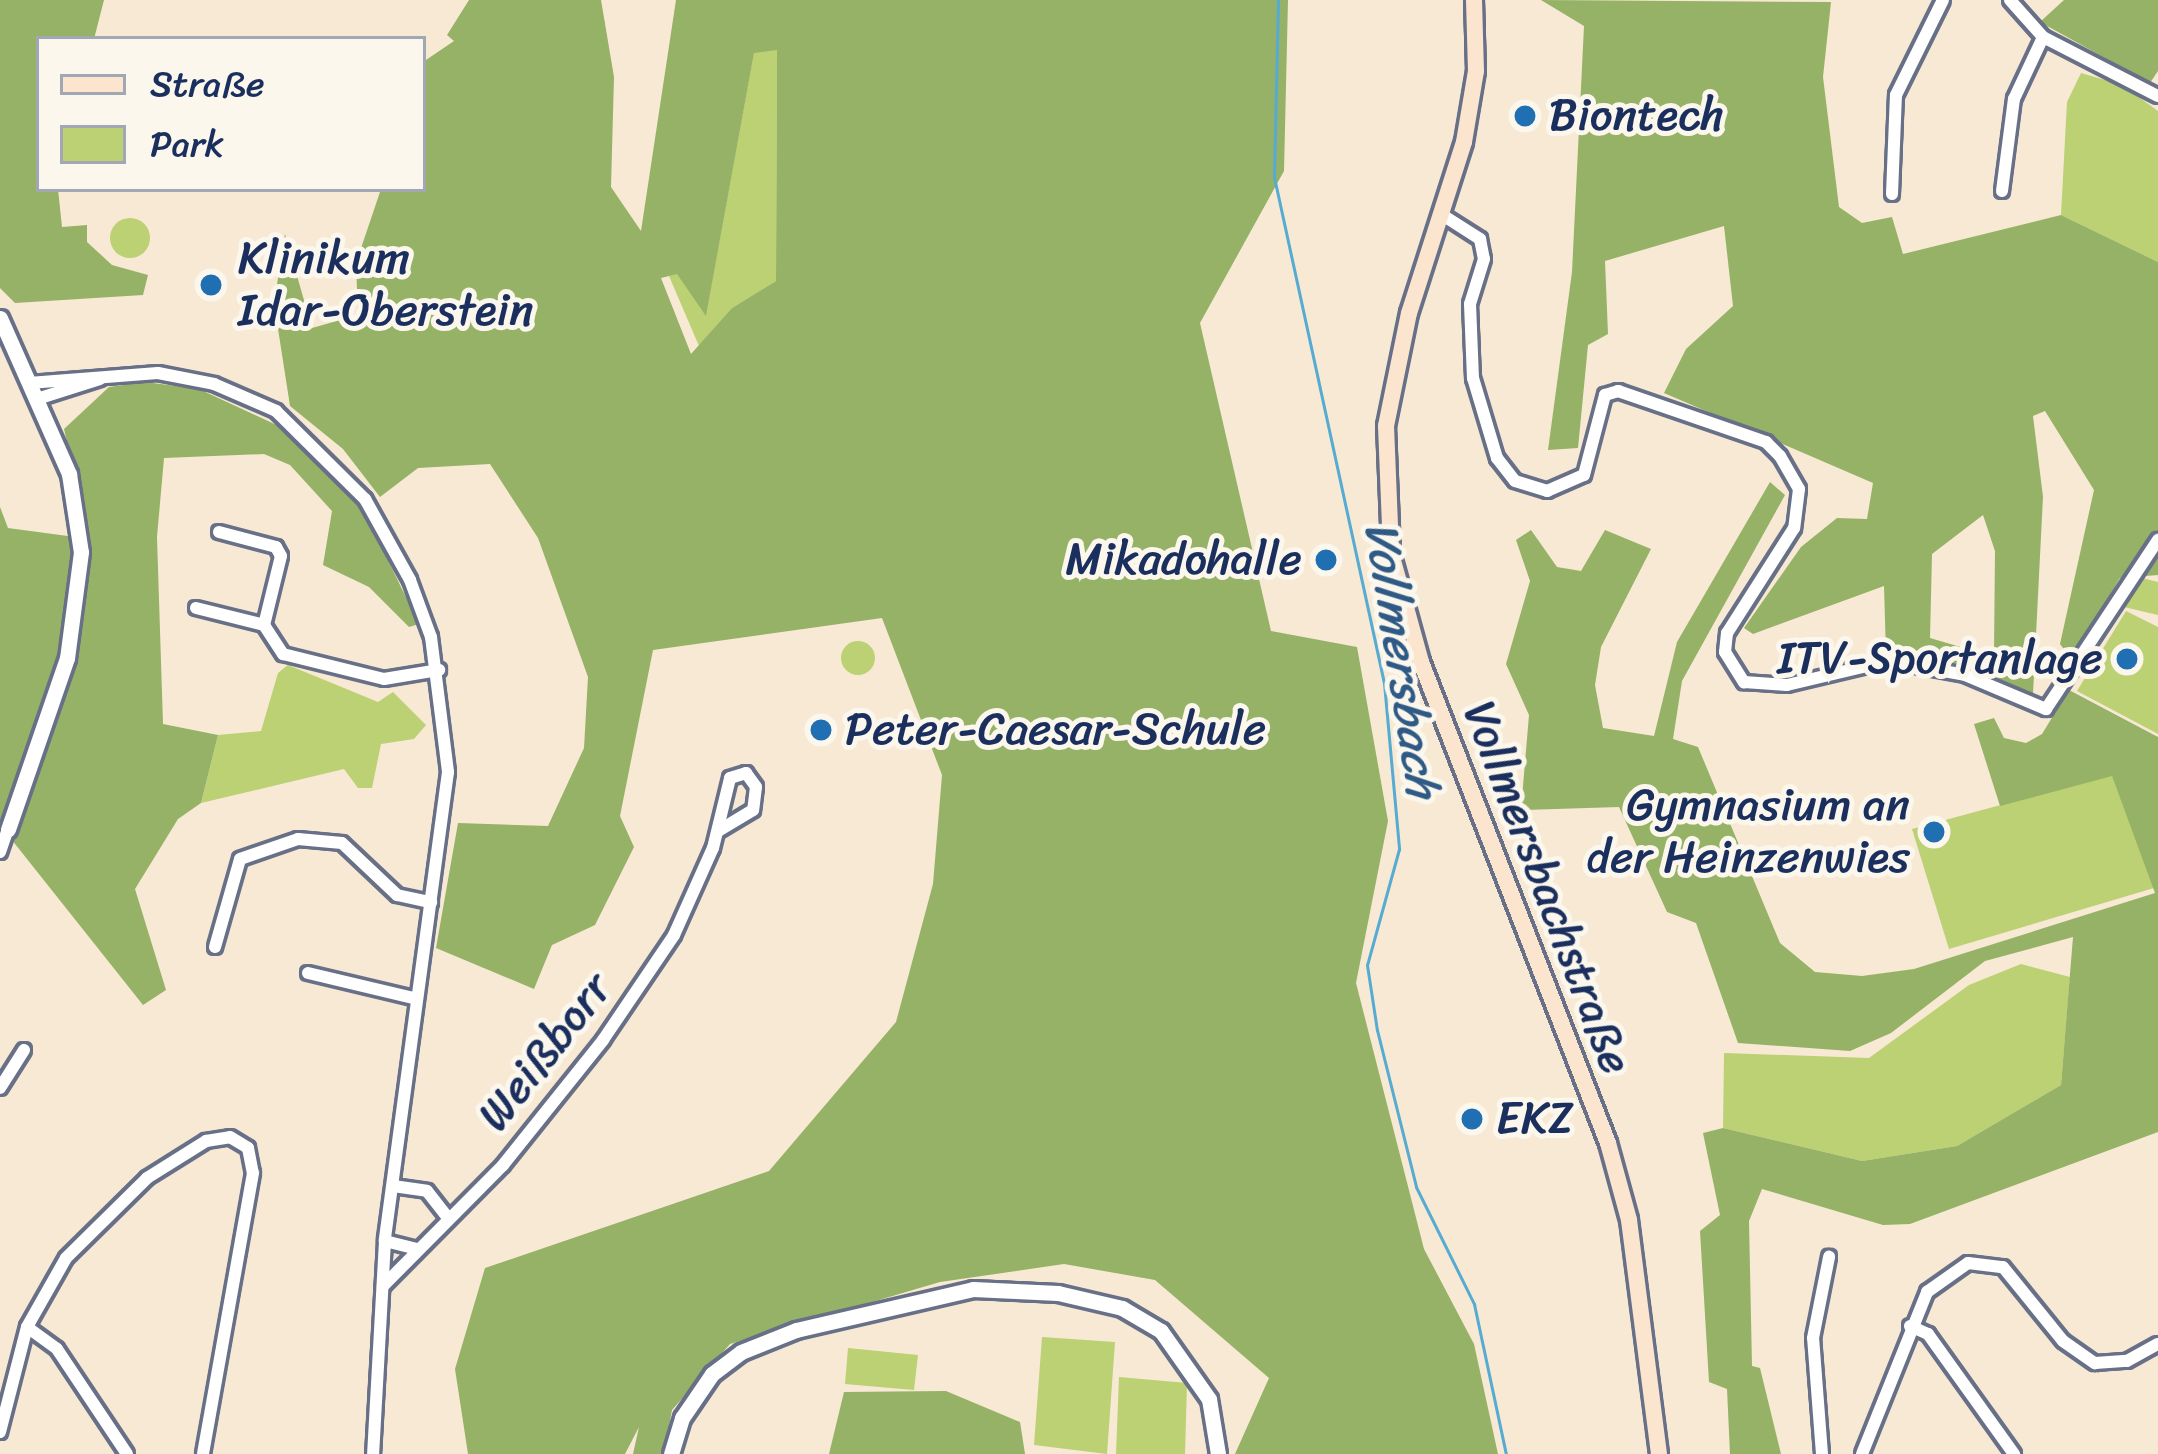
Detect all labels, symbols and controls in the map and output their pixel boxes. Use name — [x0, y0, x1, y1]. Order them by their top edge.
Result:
legend — [36, 36, 426, 192]
text: Straße — [150, 52, 265, 116]
place label: Biontech — [1549, 89, 1724, 143]
marker: Biontech — [1512, 103, 1538, 129]
text: Park — [150, 112, 224, 176]
place label: Klinikum Idar-Oberstein — [238, 232, 533, 338]
marker: Klinikum Idar-Oberstein — [195, 269, 227, 301]
water label: Vollmersbach — [1353, 517, 1453, 801]
place label: Mikadohalle — [1065, 533, 1302, 587]
marker: Mikadohalle — [1313, 547, 1339, 573]
place label: ITV-Sportanlage — [1777, 632, 2103, 686]
marker: ITV-Sportanlage — [2114, 646, 2140, 672]
street label: Vollmersbachstraße — [1451, 694, 1643, 1082]
place label: Peter-Caesar-Schule — [845, 703, 1266, 757]
marker: Peter-Caesar-Schule — [808, 717, 834, 743]
place label: Gymnasium an der Heinzenwies — [1586, 779, 1910, 885]
marker: Gymnasium an der Heinzenwies — [1921, 819, 1947, 845]
street label: Weißborr — [467, 962, 623, 1142]
place label: EKZ — [1496, 1092, 1574, 1146]
marker: EKZ — [1459, 1106, 1485, 1132]

